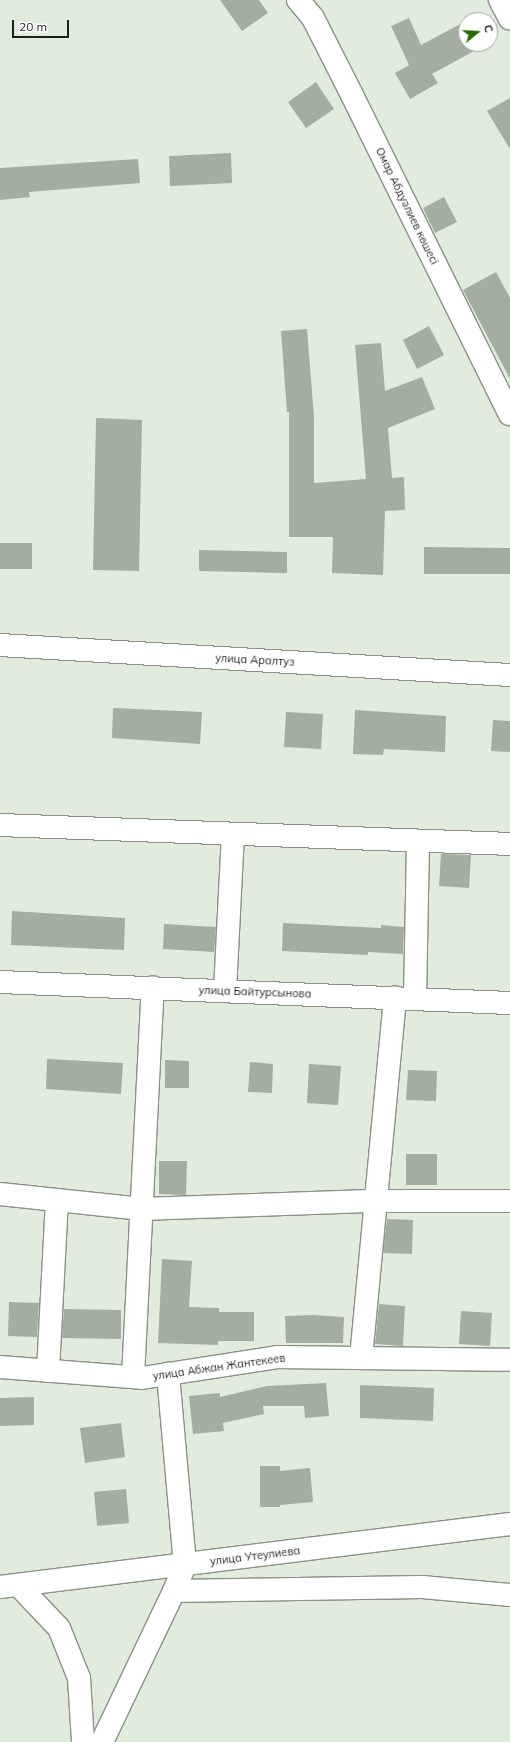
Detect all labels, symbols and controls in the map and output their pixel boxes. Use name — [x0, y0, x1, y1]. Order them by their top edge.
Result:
scale bar — [14, 12, 71, 38]
north arrow — [458, 12, 498, 52]
text: 20 m — [19, 19, 47, 34]
text: С — [481, 23, 496, 34]
street label: Омар Абдуәлиев көшесі — [373, 145, 441, 267]
street label: улица Аралтуз — [215, 651, 295, 669]
street label: улица Байтурсынова — [198, 983, 312, 1001]
street label: улица Абжан Жантекеев — [152, 1351, 286, 1383]
street label: улица Утеулиева — [209, 1544, 301, 1568]

